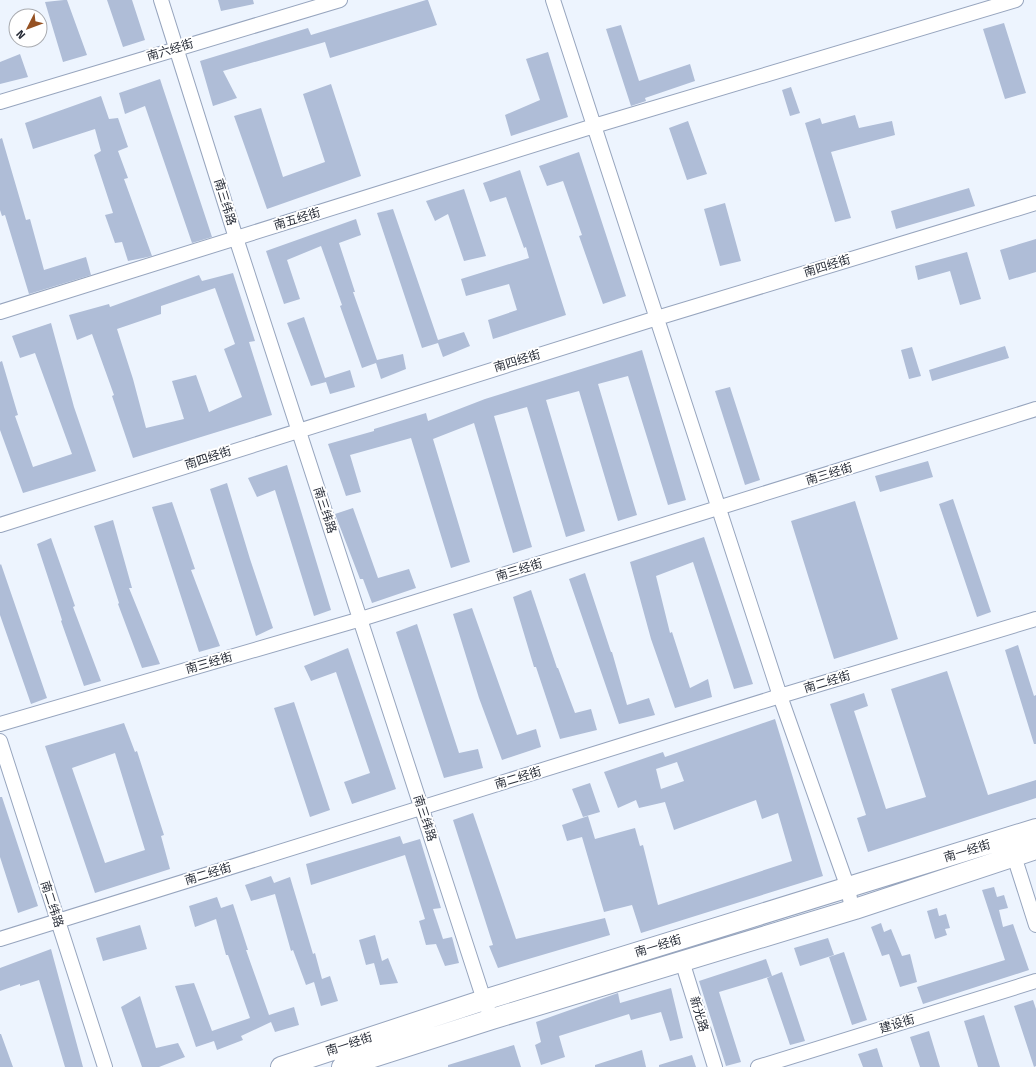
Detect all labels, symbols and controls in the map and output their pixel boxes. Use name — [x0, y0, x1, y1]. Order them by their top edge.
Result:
north arrow — [8, 8, 48, 48]
text: N — [14, 27, 28, 41]
street label: 南六经街 — [145, 36, 195, 64]
street label: 南三纬路 — [211, 177, 239, 227]
street label: 南五经街 — [272, 205, 322, 233]
street label: 南四经街 — [802, 252, 852, 280]
street label: 南四经街 — [492, 347, 542, 375]
street label: 南四经街 — [183, 444, 233, 472]
street label: 南三经街 — [804, 460, 854, 488]
street label: 南三纬路 — [311, 485, 339, 535]
street label: 南三经街 — [494, 556, 544, 584]
street label: 南三经街 — [184, 650, 234, 676]
street label: 南二经街 — [802, 668, 852, 696]
street label: 南二经街 — [493, 764, 543, 792]
street label: 南三纬路 — [411, 793, 439, 843]
street label: 南一经街 — [942, 837, 992, 865]
street label: 南二经街 — [183, 860, 233, 888]
street label: 南二纬路 — [38, 879, 66, 929]
street label: 南一经街 — [633, 932, 683, 960]
street label: 新光路 — [687, 995, 711, 1033]
street label: 建设街 — [878, 1012, 916, 1036]
street label: 南一经街 — [324, 1030, 374, 1058]

